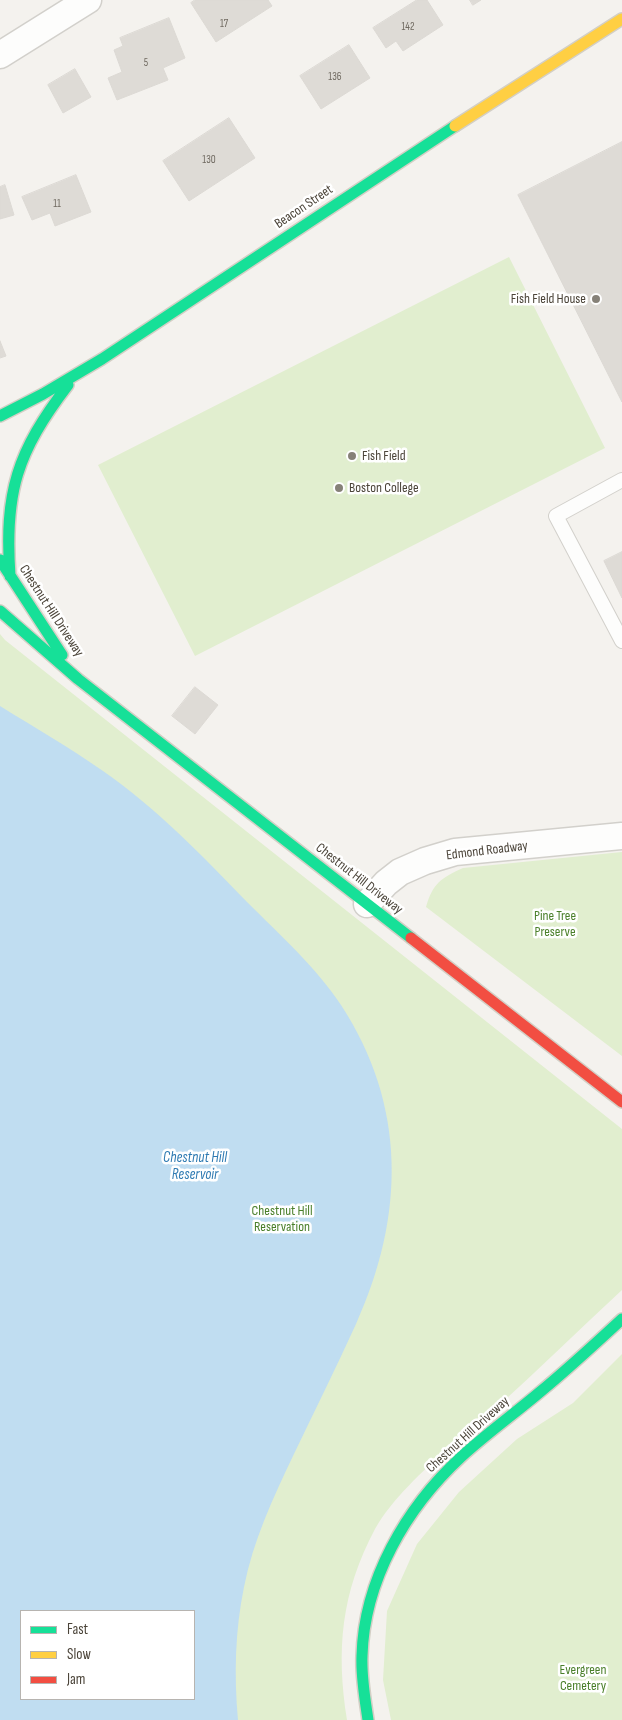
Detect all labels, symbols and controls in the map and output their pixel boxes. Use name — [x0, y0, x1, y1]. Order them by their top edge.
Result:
house number: 17 — [220, 17, 228, 31]
house number: 142 — [401, 20, 415, 34]
house number: 5 — [144, 56, 148, 70]
house number: 136 — [328, 70, 342, 84]
house number: 130 — [202, 153, 216, 167]
street label: Beacon Street — [272, 181, 336, 233]
house number: 11 — [53, 197, 61, 211]
place label: Fish Field House — [511, 291, 586, 307]
marker: Fish Field House — [590, 293, 602, 305]
place label: Fish Field — [362, 448, 406, 464]
marker: Fish Field — [346, 450, 358, 462]
place label: Boston College — [349, 480, 419, 496]
marker: Boston College — [333, 482, 345, 494]
street label: Chestnut Hill Driveway — [15, 562, 87, 660]
street label: Edmond Roadway — [445, 838, 529, 864]
street label: Chestnut Hill Driveway — [312, 840, 406, 918]
park label: Pine Tree Preserve — [534, 908, 576, 940]
water label: Chestnut Hill Reservoir — [163, 1149, 227, 1184]
park label: Chestnut Hill Reservation — [252, 1203, 312, 1236]
street label: Chestnut Hill Driveway — [423, 1393, 513, 1477]
legend — [20, 1610, 195, 1700]
text: Fast — [67, 1620, 88, 1639]
text: Slow — [67, 1645, 91, 1664]
park label: Evergreen Cemetery — [560, 1662, 606, 1694]
text: Jam — [67, 1670, 85, 1689]

